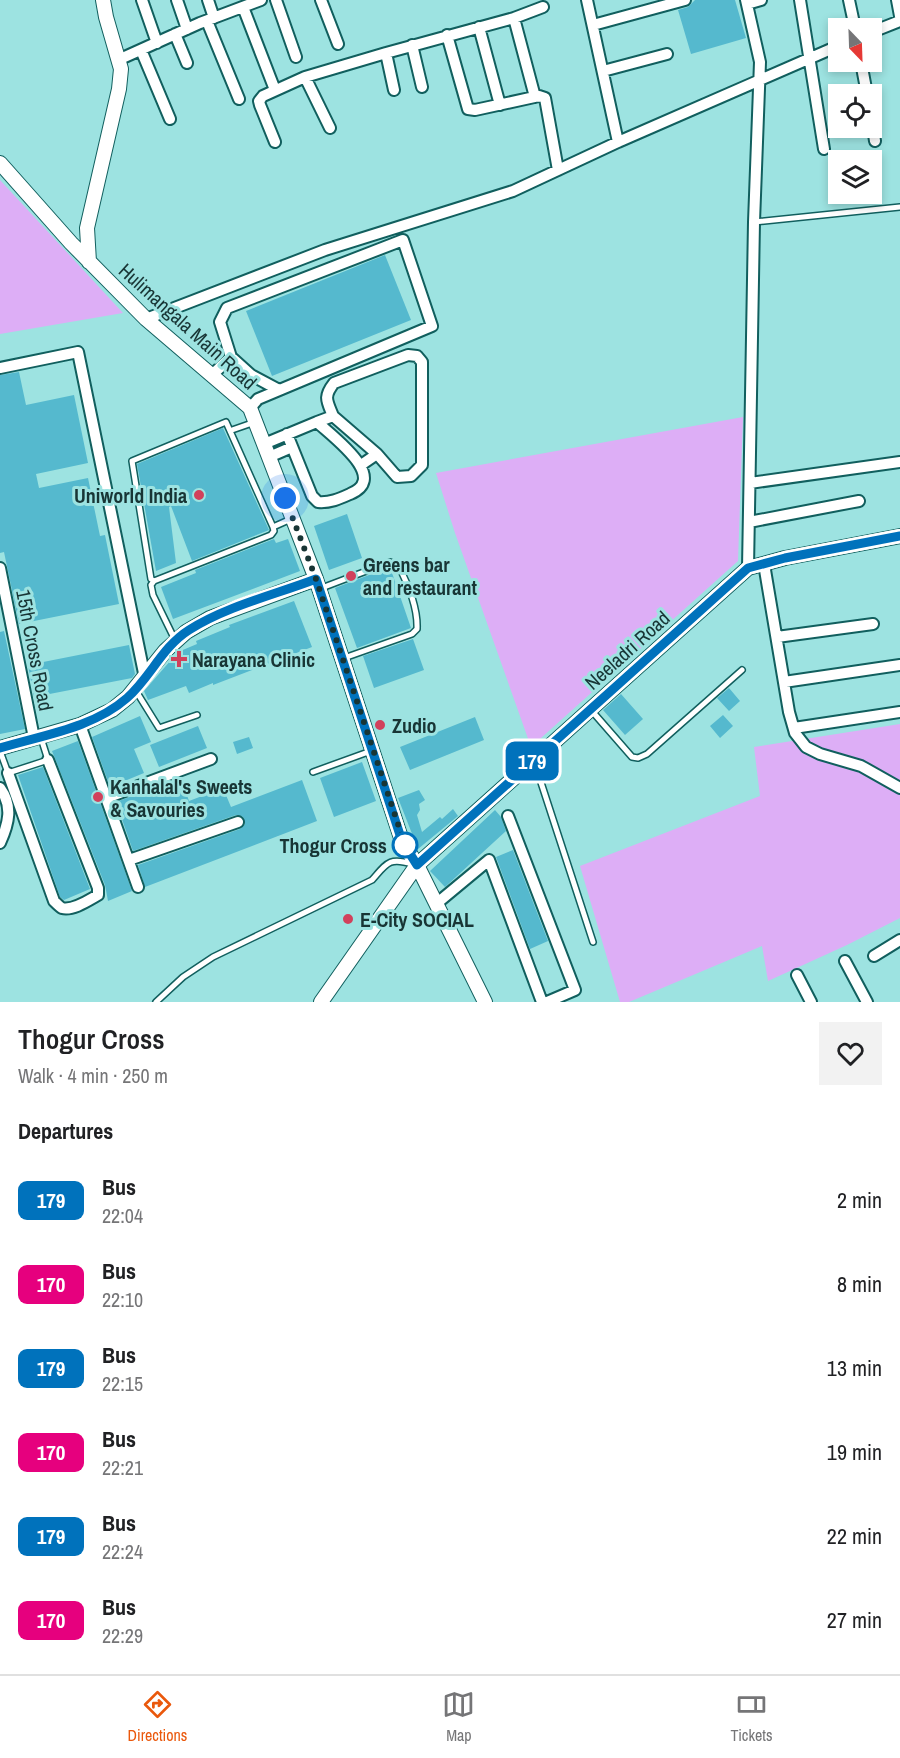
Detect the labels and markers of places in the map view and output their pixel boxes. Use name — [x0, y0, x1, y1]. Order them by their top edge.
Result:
place label: Uniworld India — [74, 482, 187, 509]
marker: Uniworld India — [192, 488, 206, 502]
place label: Greens bar and restaurant — [363, 551, 477, 601]
marker: Greens bar and restaurant — [344, 569, 358, 583]
place label: Narayana Clinic — [192, 646, 315, 673]
marker: Narayana Clinic — [170, 650, 188, 668]
place label: Zudio — [392, 712, 437, 739]
marker: Zudio — [373, 718, 387, 732]
place label: Kanhalal's Sweets & Savouries — [110, 773, 252, 823]
marker: Kanhalal's Sweets & Savouries — [91, 790, 105, 804]
place label: Thogur Cross — [279, 832, 387, 859]
marker: Thogur Cross — [392, 832, 418, 858]
place label: E-City SOCIAL — [360, 906, 474, 933]
marker: E-City SOCIAL — [341, 912, 355, 926]

